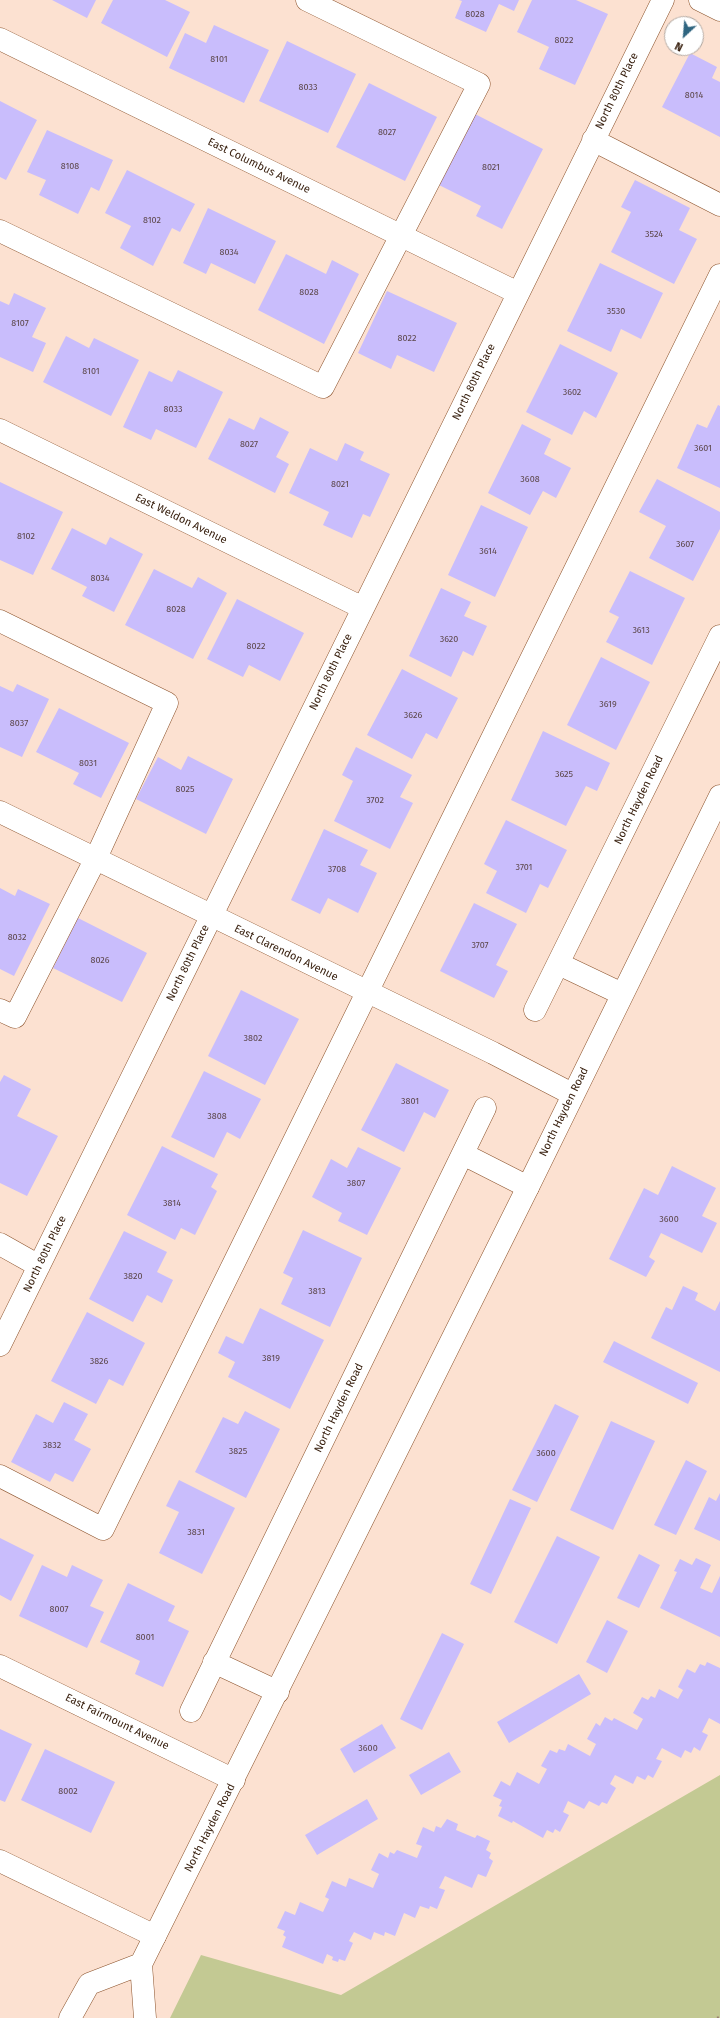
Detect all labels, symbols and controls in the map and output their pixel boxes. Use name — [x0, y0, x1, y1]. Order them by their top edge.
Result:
house number: 8028 — [465, 9, 485, 19]
north arrow — [664, 16, 704, 56]
house number: 8022 — [555, 35, 573, 45]
text: N — [673, 39, 685, 54]
street label: North 80th Place — [593, 51, 641, 131]
house number: 8101 — [210, 54, 228, 64]
house number: 8033 — [299, 82, 317, 92]
house number: 8014 — [685, 90, 703, 100]
house number: 8027 — [378, 127, 396, 137]
street label: East Columbus Avenue — [206, 135, 312, 197]
house number: 8108 — [61, 161, 79, 171]
house number: 8021 — [482, 162, 500, 172]
house number: 8102 — [143, 215, 161, 225]
house number: 3524 — [645, 229, 663, 239]
house number: 8034 — [219, 247, 239, 257]
house number: 8028 — [299, 287, 319, 297]
house number: 3530 — [607, 306, 625, 316]
house number: 8107 — [11, 318, 29, 328]
house number: 8022 — [398, 333, 416, 343]
street label: North 80th Place — [450, 342, 498, 422]
house number: 8101 — [82, 366, 100, 376]
house number: 3602 — [563, 387, 581, 397]
house number: 8033 — [164, 404, 182, 414]
house number: 8027 — [240, 439, 258, 449]
house number: 3601 — [694, 443, 712, 453]
house number: 3608 — [520, 474, 540, 484]
house number: 8021 — [331, 479, 349, 489]
street label: East Weldon Avenue — [133, 491, 229, 547]
house number: 8102 — [17, 531, 35, 541]
house number: 3607 — [676, 539, 694, 549]
house number: 3614 — [479, 546, 497, 556]
house number: 8034 — [90, 573, 110, 583]
house number: 8028 — [166, 604, 186, 614]
house number: 3613 — [632, 625, 650, 635]
street label: North 80th Place — [307, 632, 355, 712]
house number: 3620 — [440, 634, 458, 644]
house number: 8022 — [247, 641, 265, 651]
house number: 3619 — [599, 699, 617, 709]
house number: 3626 — [404, 710, 422, 720]
house number: 8037 — [10, 718, 28, 728]
street label: North Hayden Road — [612, 753, 666, 847]
house number: 8031 — [79, 758, 97, 768]
house number: 3625 — [555, 769, 573, 779]
house number: 8025 — [176, 784, 194, 794]
house number: 3702 — [366, 795, 384, 805]
house number: 3701 — [515, 862, 533, 872]
house number: 3708 — [328, 864, 346, 874]
street label: East Clarendon Avenue — [232, 922, 340, 984]
street label: North 80th Place — [164, 923, 212, 1003]
house number: 8032 — [8, 932, 26, 942]
house number: 3707 — [471, 940, 489, 950]
house number: 8026 — [90, 955, 110, 965]
house number: 3802 — [244, 1033, 262, 1043]
street label: North Hayden Road — [537, 1065, 591, 1159]
house number: 3801 — [401, 1096, 419, 1106]
house number: 3808 — [207, 1111, 227, 1121]
house number: 3807 — [347, 1178, 365, 1188]
house number: 3814 — [163, 1198, 181, 1208]
street label: North 80th Place — [21, 1214, 69, 1294]
house number: 3600 — [659, 1214, 679, 1224]
house number: 3820 — [124, 1271, 142, 1281]
house number: 3813 — [308, 1286, 326, 1296]
house number: 3819 — [262, 1353, 280, 1363]
house number: 3826 — [90, 1356, 108, 1366]
street label: North Hayden Road — [312, 1361, 366, 1455]
house number: 3832 — [43, 1440, 61, 1450]
house number: 3825 — [229, 1446, 247, 1456]
house number: 3600 — [536, 1448, 556, 1458]
house number: 3831 — [187, 1527, 205, 1537]
house number: 8007 — [50, 1604, 68, 1614]
house number: 8001 — [136, 1632, 154, 1642]
street label: East Fairmount Avenue — [63, 1691, 171, 1753]
house number: 3600 — [358, 1743, 378, 1753]
street label: North Hayden Road — [182, 1782, 238, 1874]
house number: 8002 — [58, 1786, 78, 1796]

